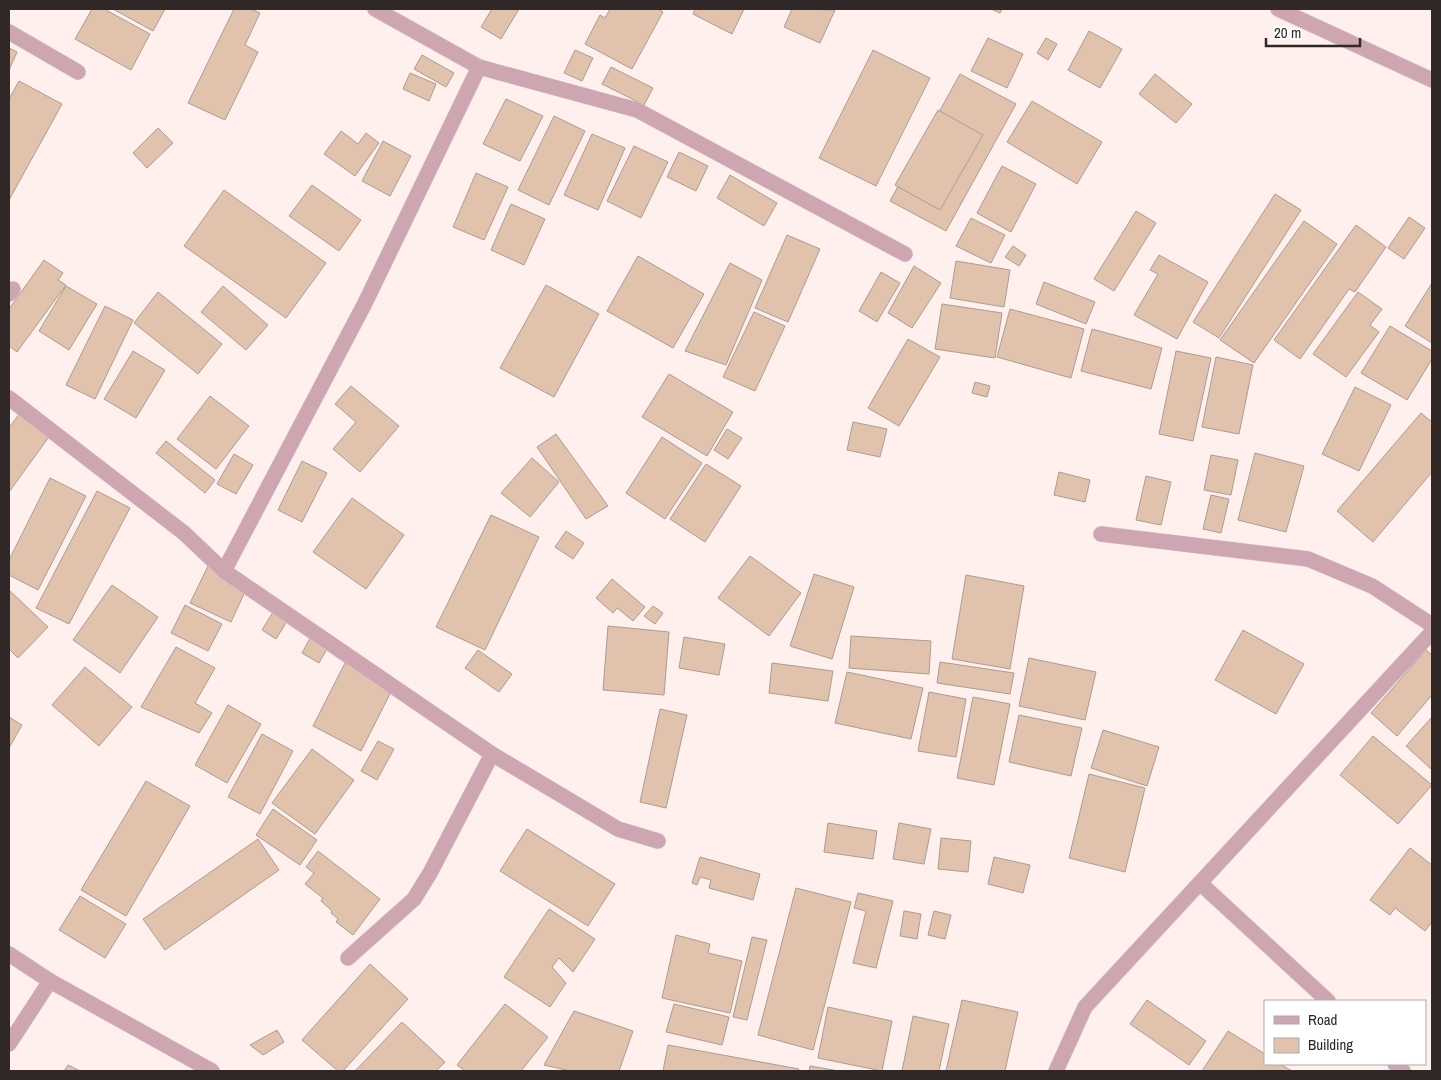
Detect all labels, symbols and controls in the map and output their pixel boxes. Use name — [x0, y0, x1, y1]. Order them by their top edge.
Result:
scale bar — [1266, 15, 1360, 47]
text: 20 m — [1274, 22, 1301, 43]
legend — [1264, 1000, 1426, 1065]
text: Road — [1308, 1009, 1337, 1030]
text: Building — [1308, 1034, 1353, 1055]

